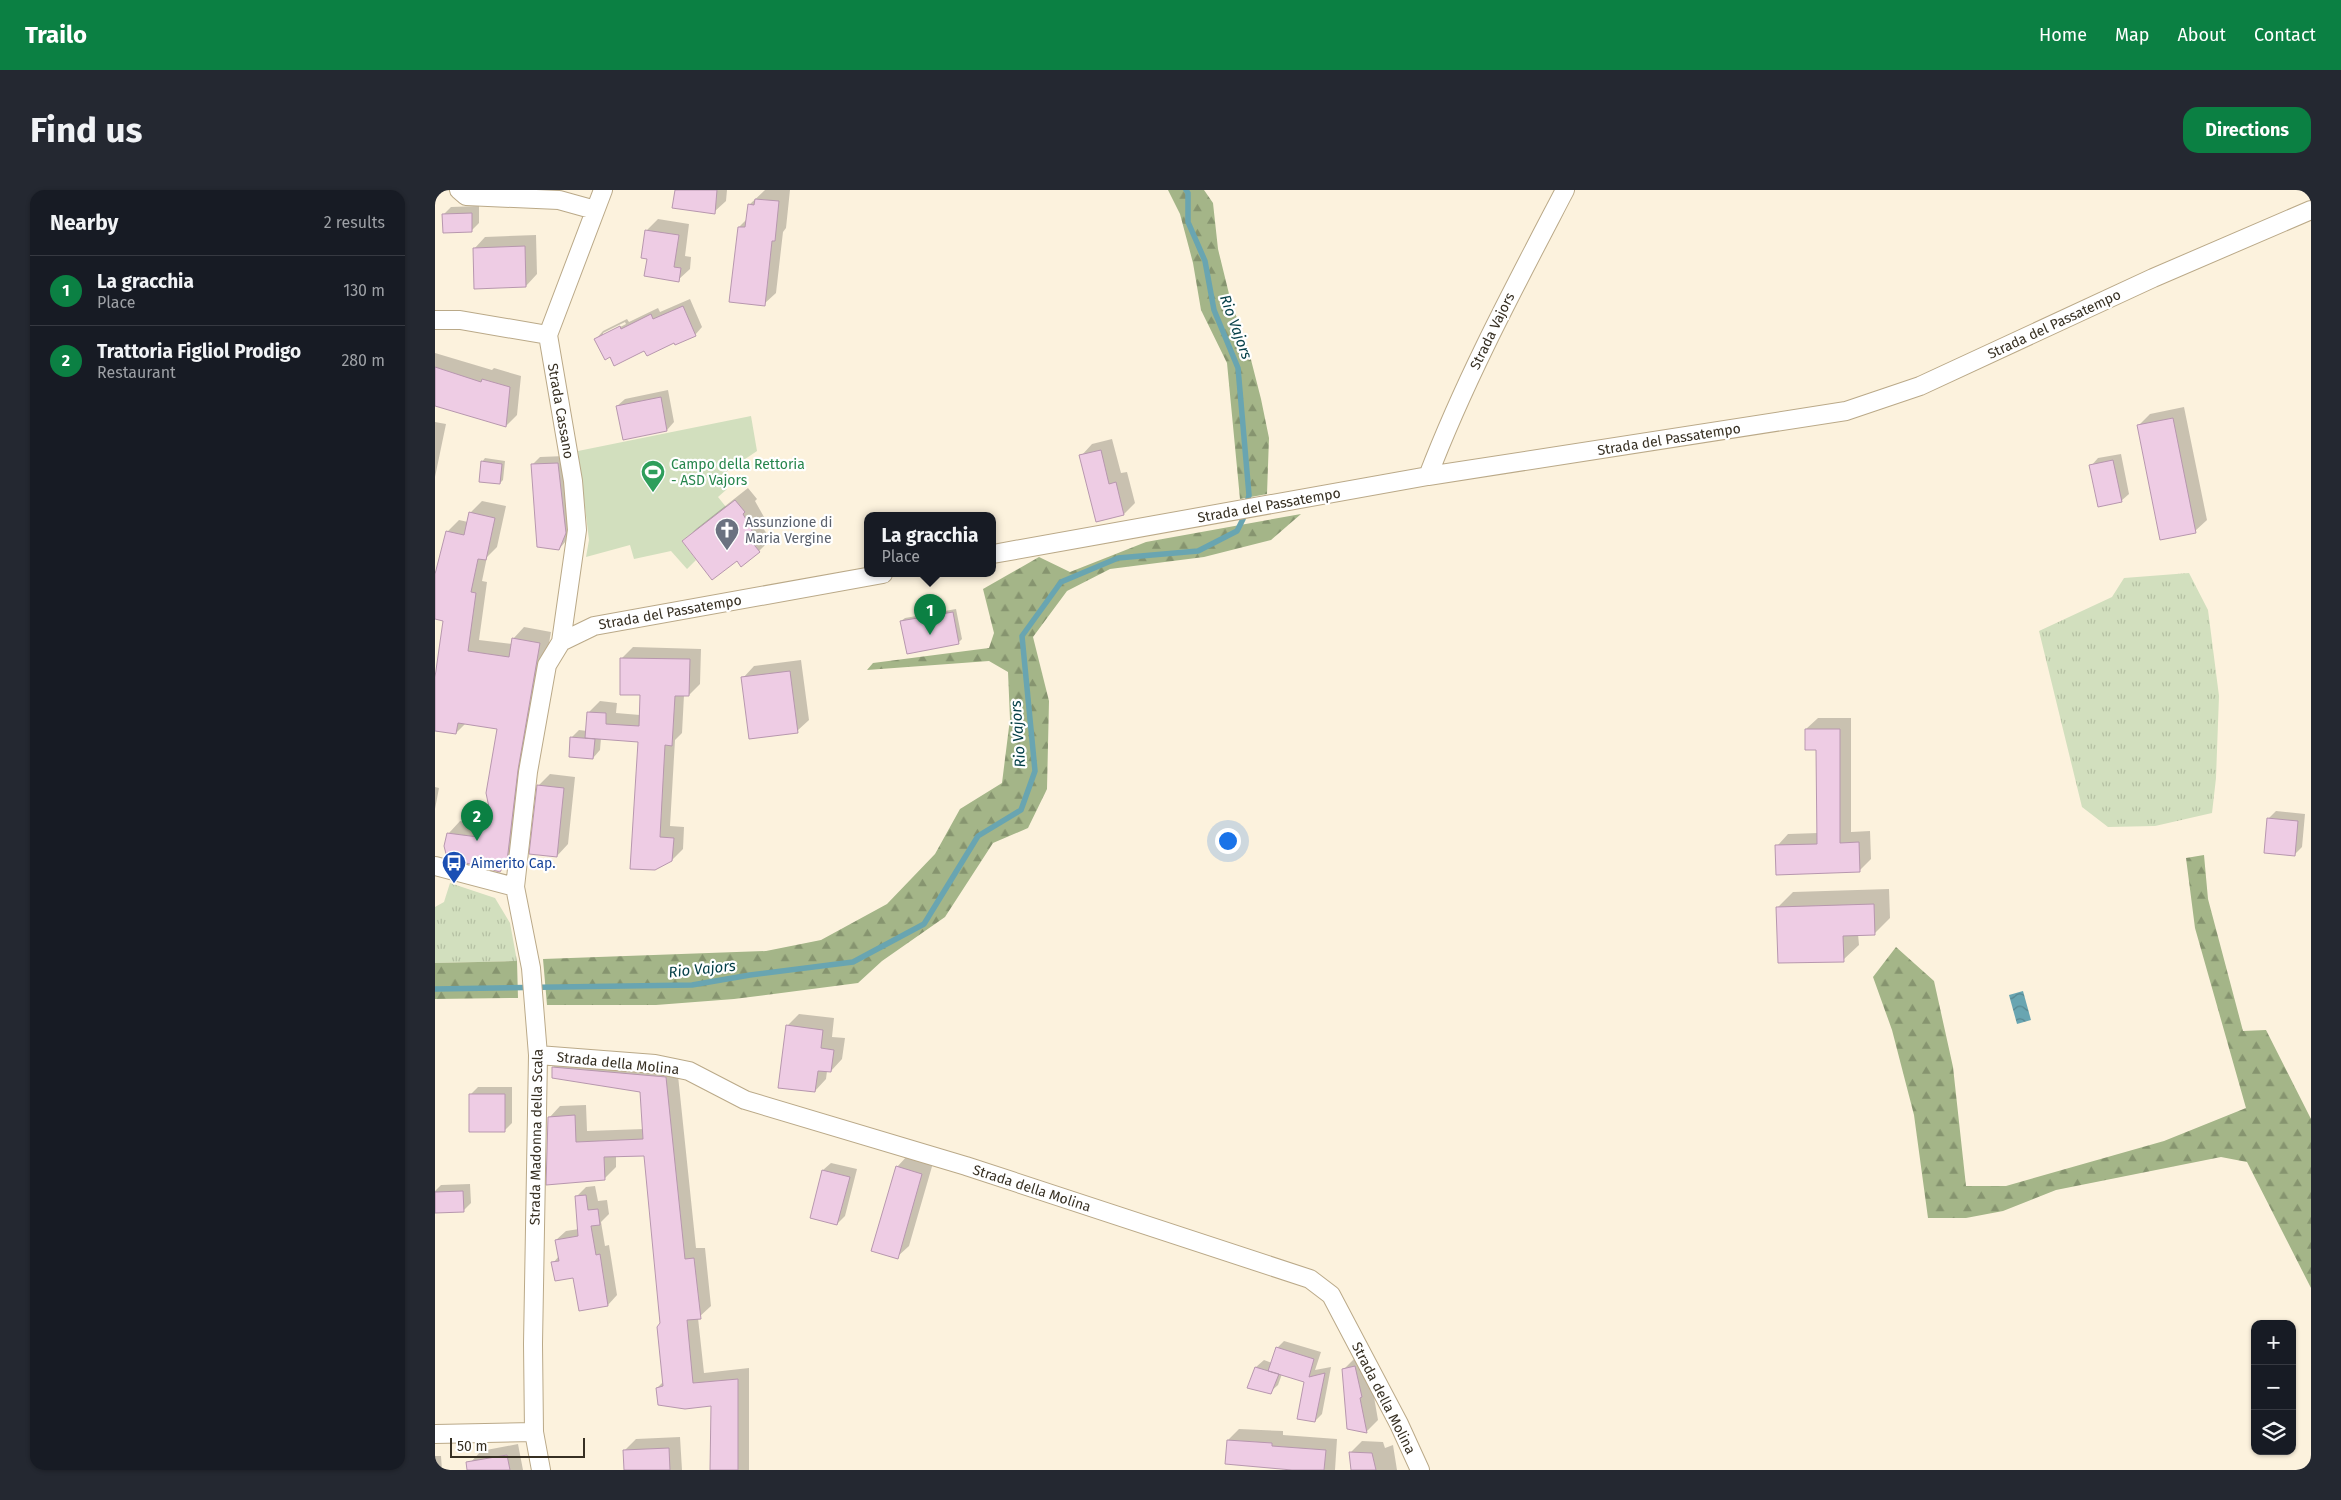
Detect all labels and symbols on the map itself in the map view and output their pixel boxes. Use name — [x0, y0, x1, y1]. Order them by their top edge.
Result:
street label: Strada del Passatempo — [1985, 286, 2123, 363]
street label: Strada Vajors — [1467, 290, 1519, 372]
water label: Rio Vajors — [1216, 292, 1256, 362]
street label: Strada Cassano — [544, 362, 577, 460]
street label: Strada del Passatempo — [1596, 420, 1742, 459]
place label: Campo della Rettoria - ASD Vajors — [671, 456, 805, 489]
sports icon: Campo della Rettoria - ASD Vajors — [640, 459, 666, 493]
street label: Strada del Passatempo — [1196, 485, 1342, 526]
place label: Assunzione di Maria Vergine — [745, 514, 832, 547]
church icon: Assunzione di Maria Vergine — [714, 517, 740, 551]
street label: Strada del Passatempo — [597, 592, 743, 633]
pin: 1 — [914, 594, 946, 635]
water label: Rio Vajors — [1007, 700, 1029, 768]
pin: 2 — [461, 800, 493, 841]
your location — [1215, 828, 1241, 854]
bus stop icon: Aimerito Cap. — [441, 850, 467, 884]
place label: Aimerito Cap. — [471, 855, 556, 872]
water label: Rio Vajors — [668, 957, 737, 981]
street label: Strada Madonna della Scala — [526, 1049, 547, 1225]
street label: Strada della Molina — [556, 1049, 680, 1078]
street label: Strada della Molina — [971, 1161, 1093, 1216]
street label: Strada della Molina — [1348, 1339, 1419, 1457]
scale bar — [450, 1435, 585, 1458]

